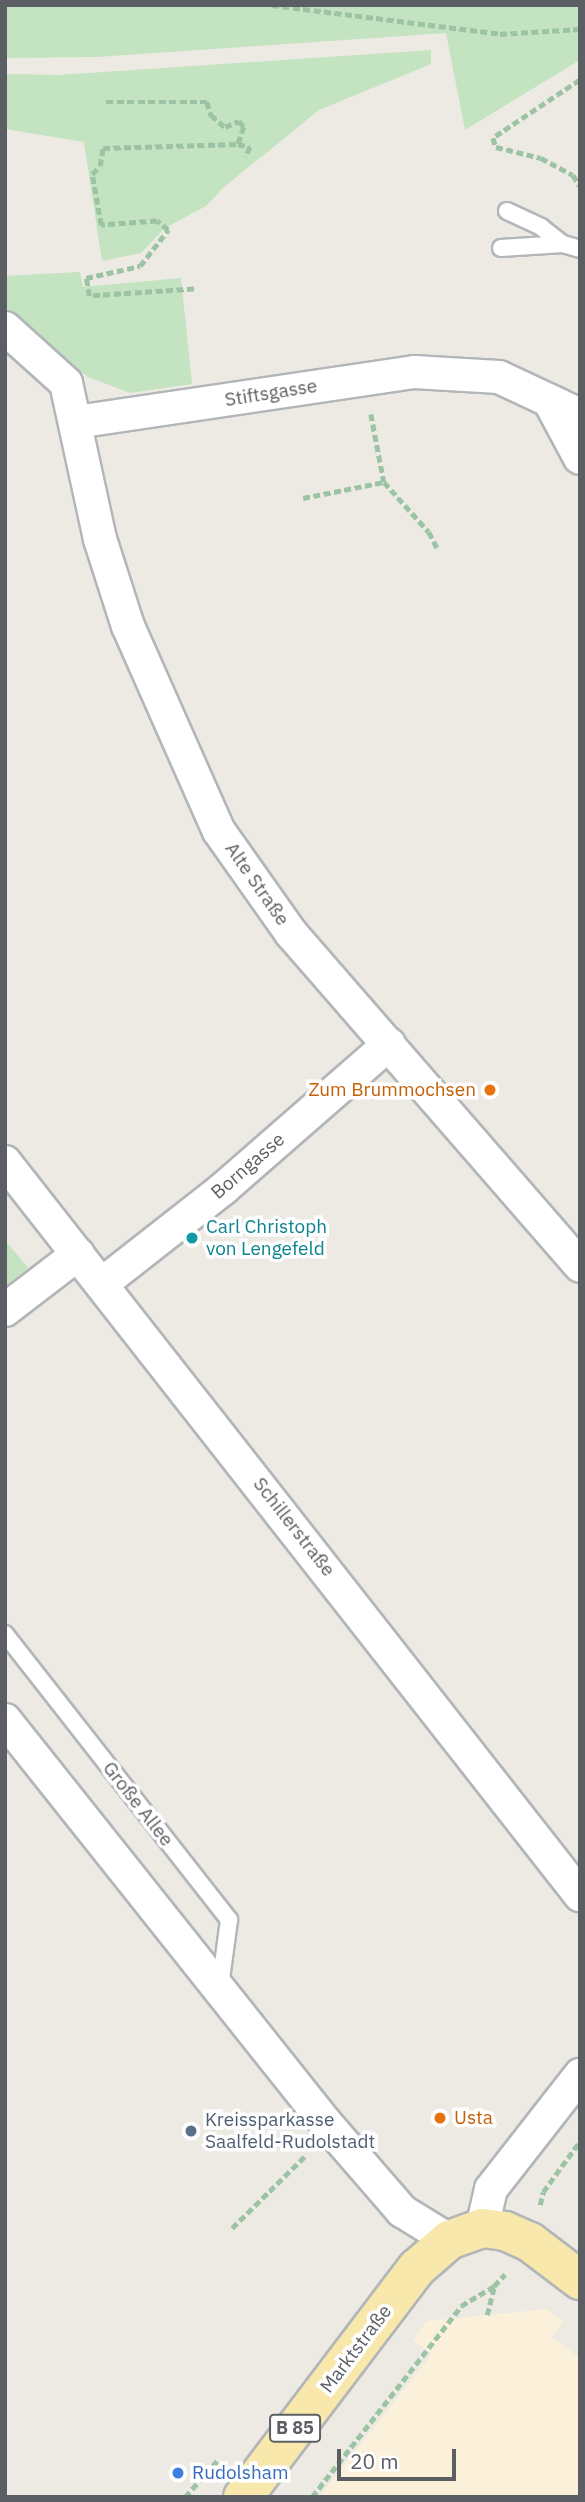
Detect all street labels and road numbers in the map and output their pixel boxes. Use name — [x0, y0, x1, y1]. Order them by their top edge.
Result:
street label: Stiftsgasse — [223, 374, 319, 412]
street label: Alte Straße — [220, 838, 294, 930]
street label: Borngasse — [207, 1128, 289, 1204]
street label: Schillerstraße — [248, 1473, 340, 1581]
street label: Große Allee — [98, 1757, 178, 1851]
street label: Marktstraße — [315, 2300, 397, 2398]
road number: B 85 — [269, 2414, 321, 2442]

